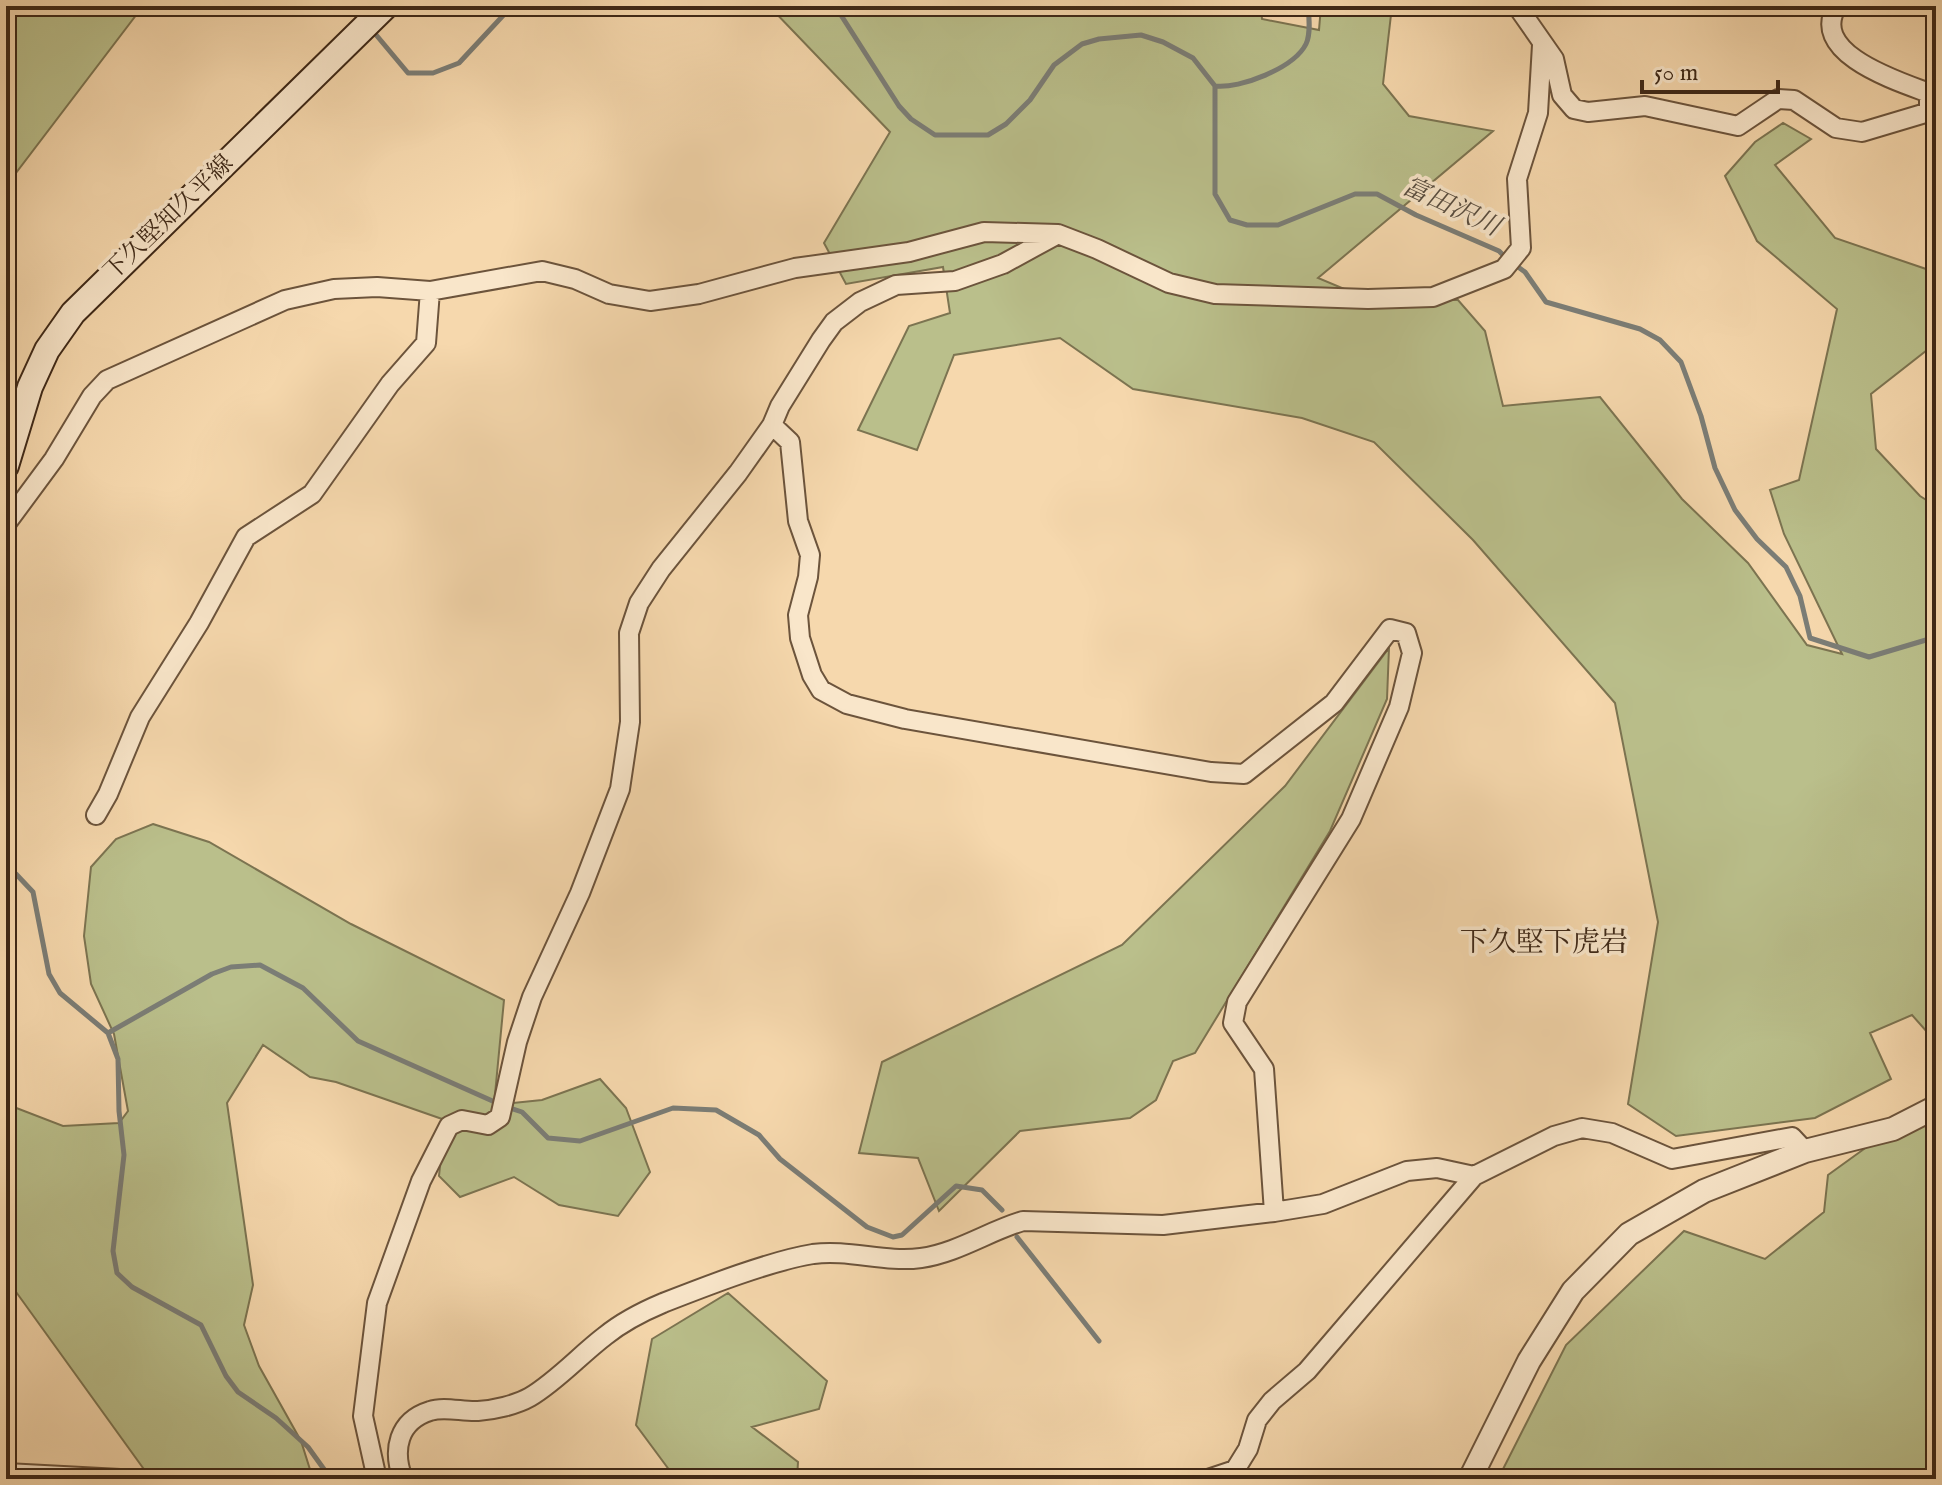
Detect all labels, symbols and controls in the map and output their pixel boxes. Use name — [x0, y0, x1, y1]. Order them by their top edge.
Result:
scale bar — [1642, 44, 1778, 94]
text: 50 m — [1654, 58, 1698, 89]
street label: 下久堅知久平線 — [98, 148, 240, 288]
water label: 富田沢川 — [1397, 170, 1508, 245]
district label: 下久堅下虎岩 — [1460, 926, 1628, 961]

